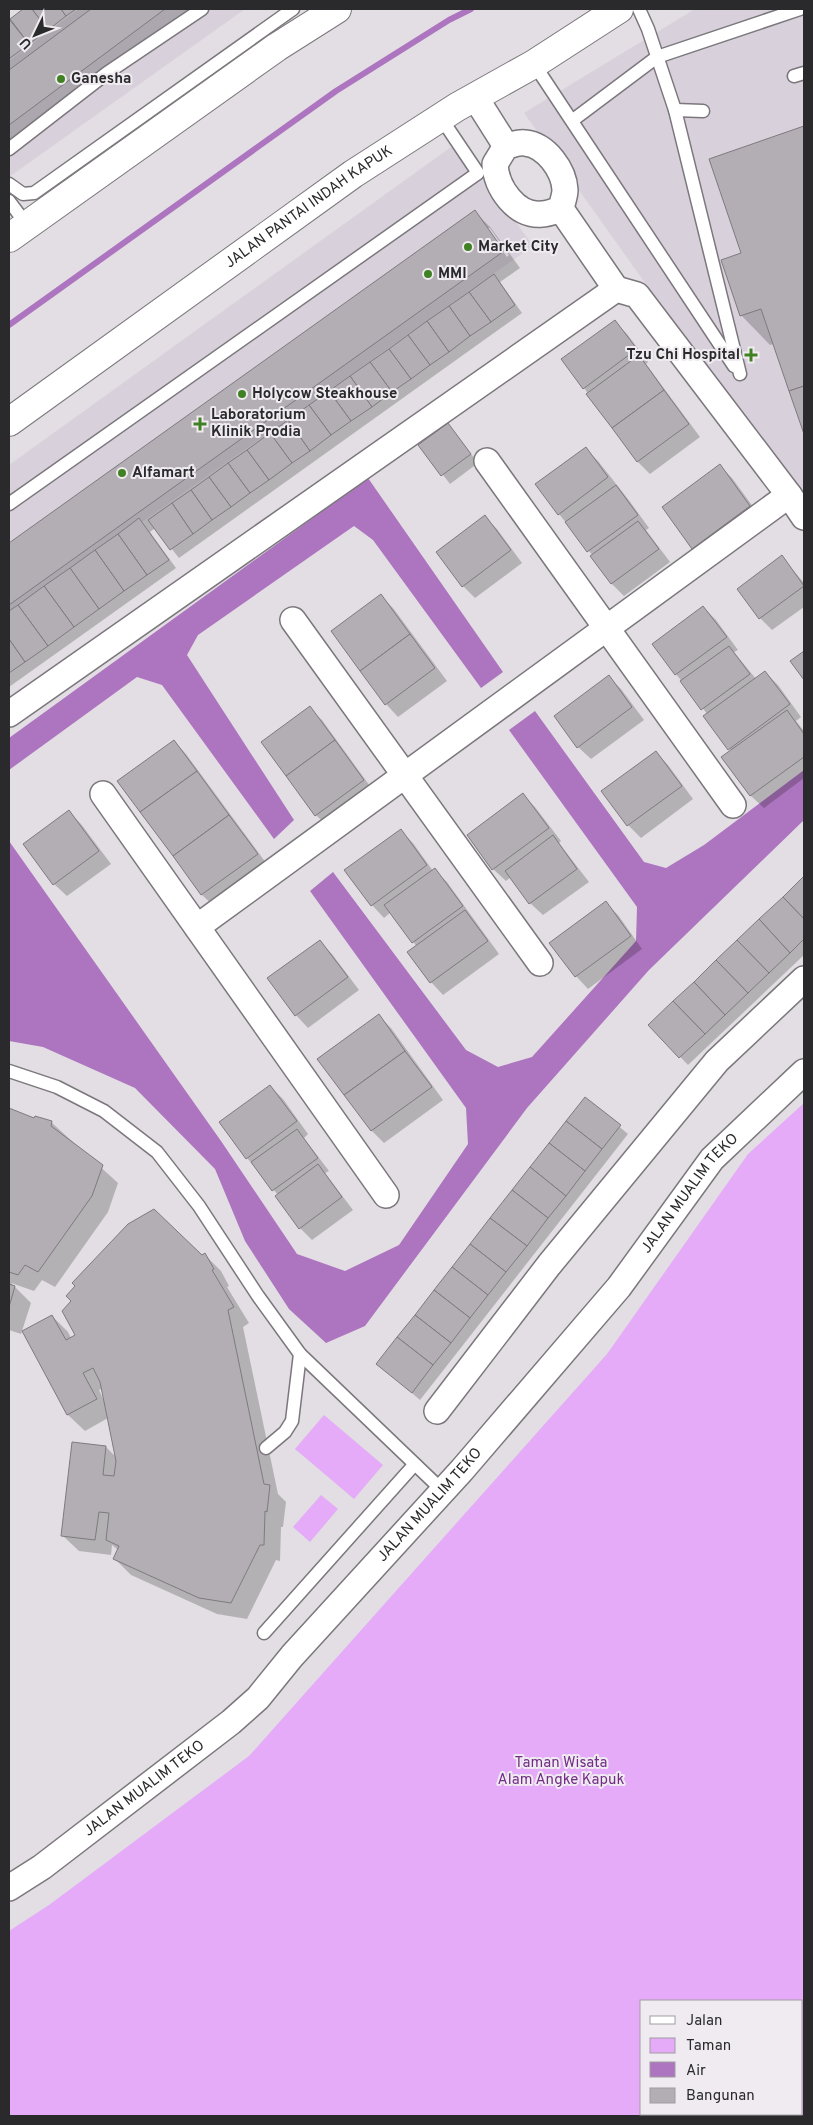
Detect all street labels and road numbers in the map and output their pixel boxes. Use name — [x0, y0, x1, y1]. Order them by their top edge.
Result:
street label: JALAN PANTAI INDAH KAPUK — [221, 141, 396, 273]
street label: JALAN MUALIM TEKO — [637, 1130, 742, 1257]
street label: JALAN MUALIM TEKO — [373, 1444, 486, 1566]
street label: JALAN MUALIM TEKO — [80, 1736, 208, 1841]

